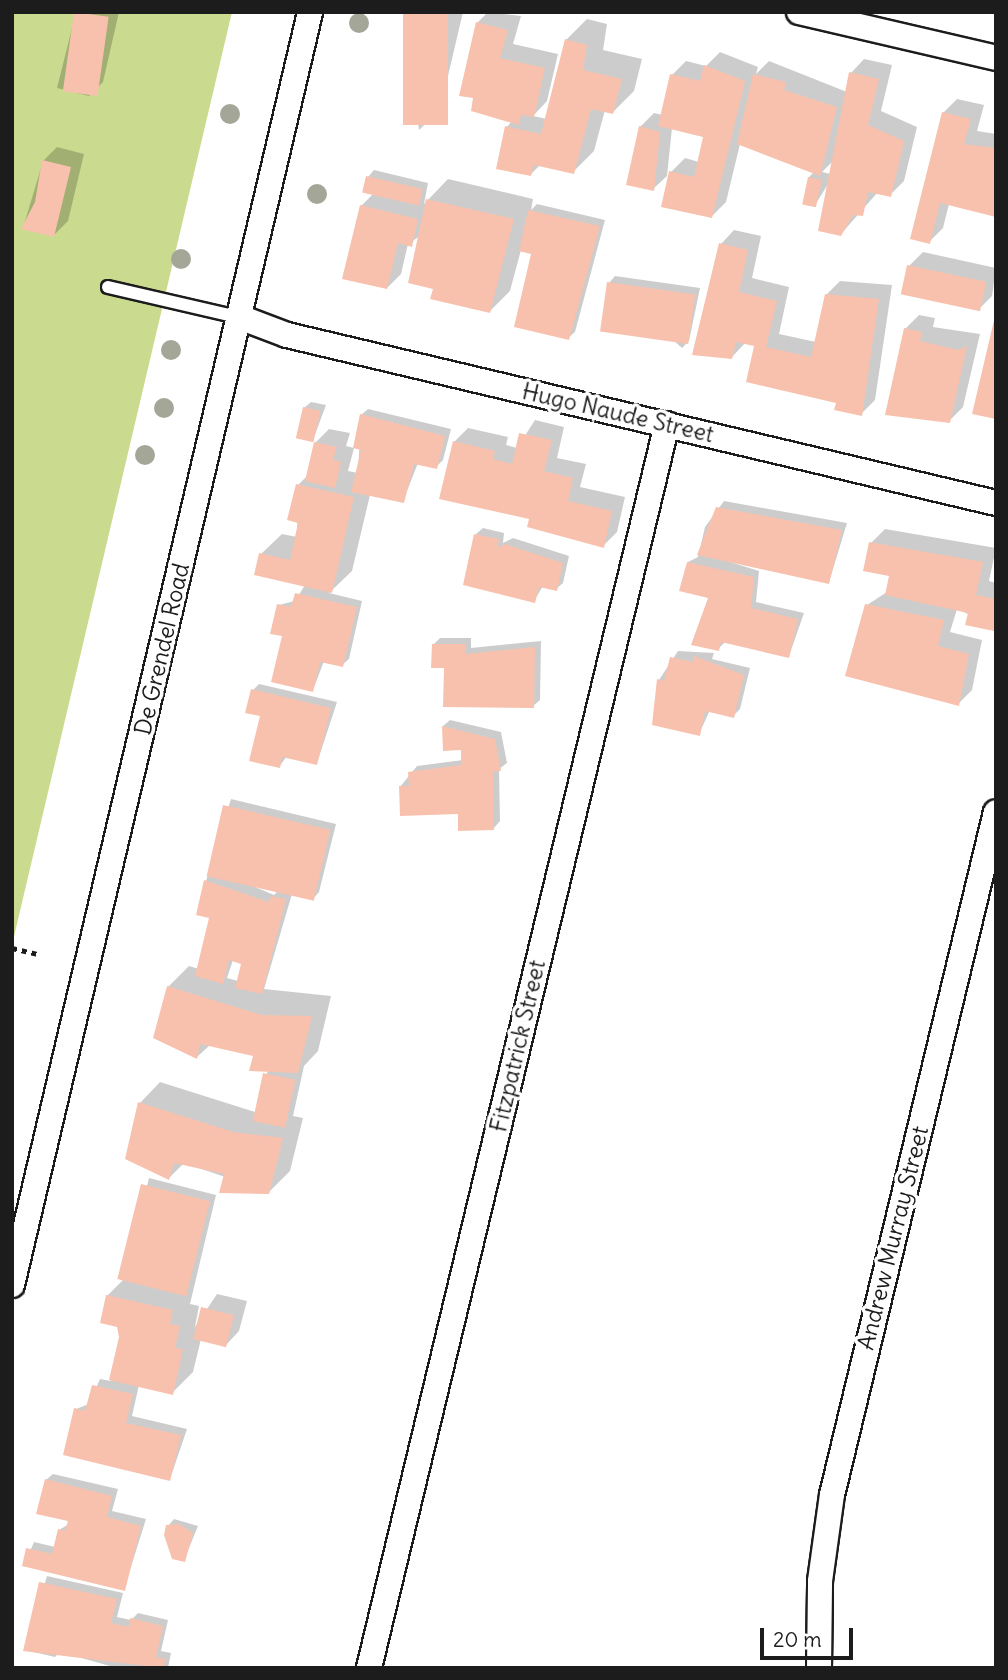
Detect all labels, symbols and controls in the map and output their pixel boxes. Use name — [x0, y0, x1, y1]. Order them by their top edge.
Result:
street label: Hugo Naude Street — [519, 378, 717, 448]
street label: De Grendel Road — [129, 560, 195, 738]
street label: Fitzpatrick Street — [485, 957, 551, 1135]
street label: Andrew Murray Street — [852, 1123, 934, 1353]
scale bar — [763, 1614, 856, 1658]
text: 20 m — [773, 1626, 822, 1653]

